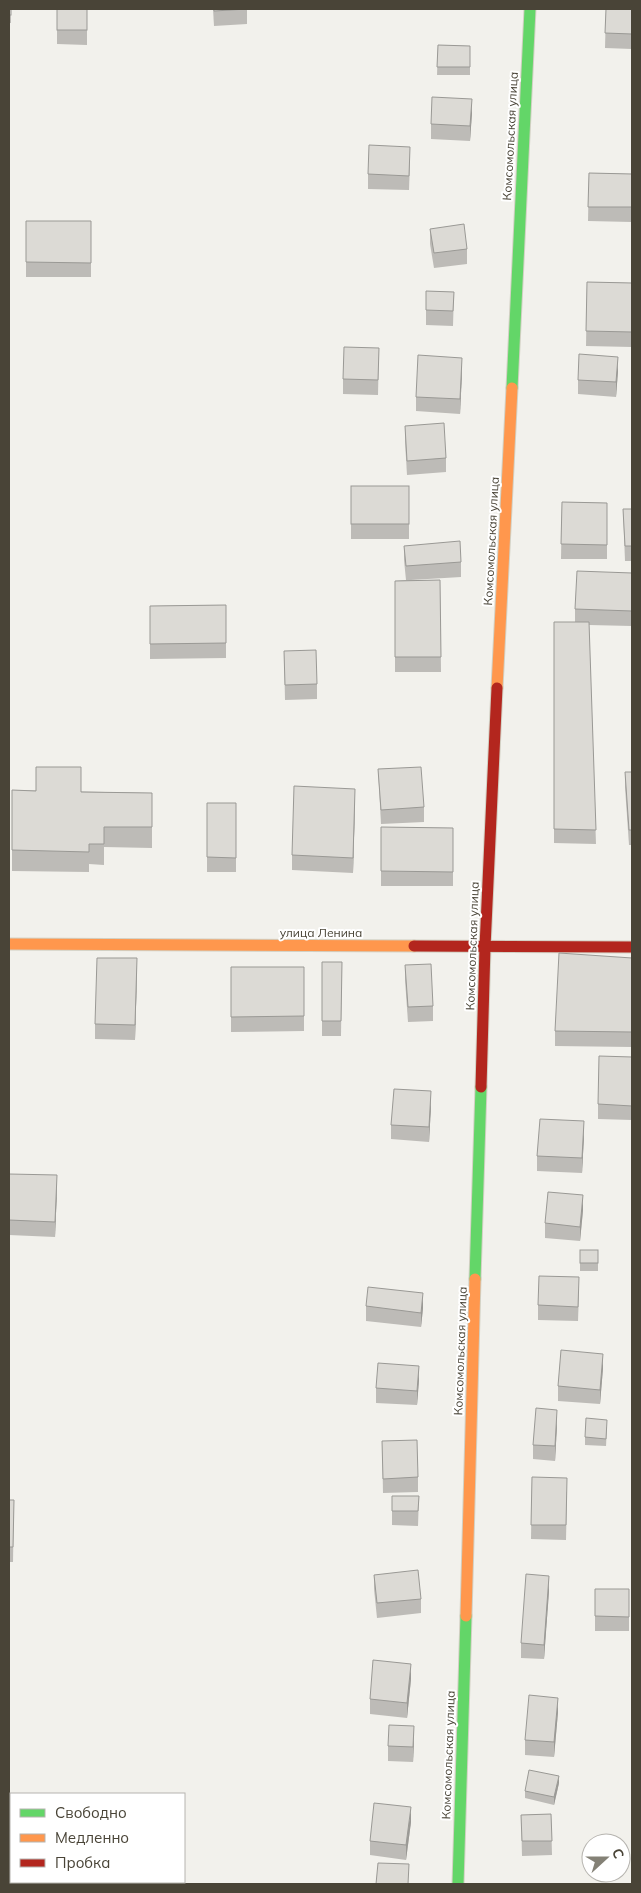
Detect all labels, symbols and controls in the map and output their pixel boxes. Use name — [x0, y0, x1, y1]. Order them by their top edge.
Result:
street label: Комсомольская улица — [499, 71, 521, 201]
street label: Комсомольская улица — [480, 476, 502, 606]
street label: Комсомольская улица — [462, 881, 482, 1011]
street label: улица Ленина — [280, 925, 362, 940]
street label: Комсомольская улица — [450, 1286, 470, 1416]
street label: Комсомольская улица — [438, 1690, 458, 1820]
legend — [10, 1793, 185, 1883]
text: Свободно — [55, 1803, 127, 1822]
text: Медленно — [55, 1828, 129, 1847]
north arrow — [581, 1833, 631, 1883]
text: С — [608, 1846, 628, 1861]
text: Пробка — [55, 1853, 110, 1872]

